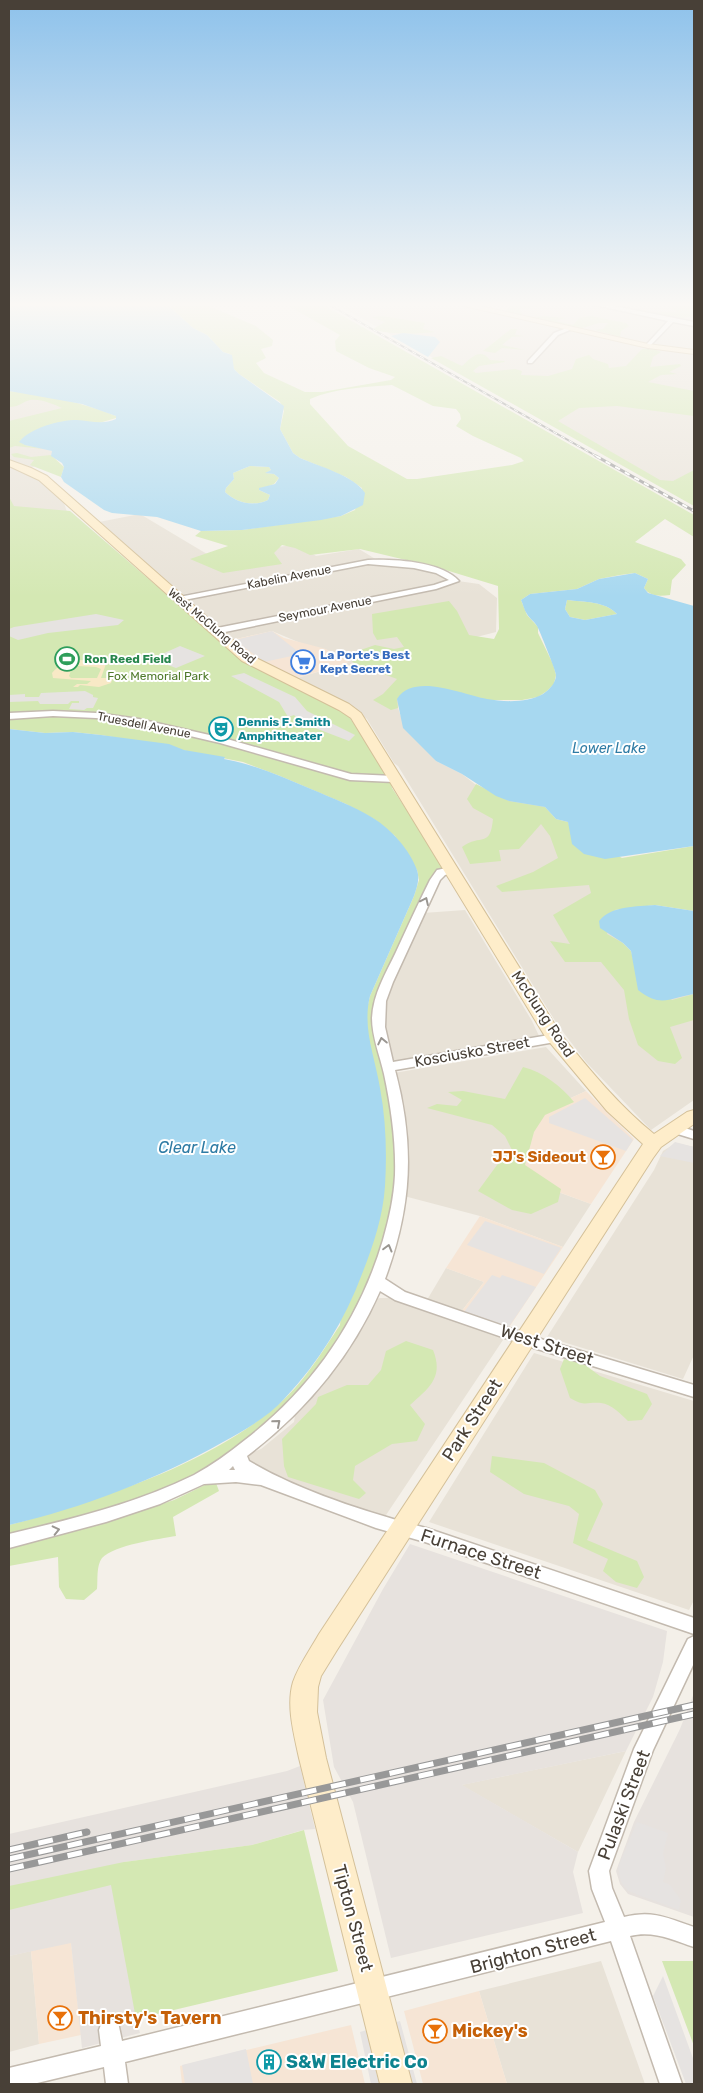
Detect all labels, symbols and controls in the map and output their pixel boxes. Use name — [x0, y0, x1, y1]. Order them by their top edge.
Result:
street label: Kabelin Avenue — [246, 562, 333, 592]
street label: West McClung Road — [165, 585, 259, 667]
street label: Seymour Avenue — [277, 593, 373, 625]
sports icon: Ron Reed Field — [54, 646, 80, 672]
place label: La Porte's Best Kept Secret — [320, 648, 410, 676]
supermarket icon: La Porte's Best Kept Secret — [290, 649, 316, 675]
place label: Ron Reed Field — [84, 652, 171, 666]
park label: Fox Memorial Park — [107, 669, 210, 683]
street label: Truesdell Avenue — [96, 709, 192, 741]
place label: Dennis F. Smith Amphitheater — [238, 715, 331, 743]
theatre icon: Dennis F. Smith Amphitheater — [208, 716, 234, 742]
water label: Lower Lake — [572, 740, 646, 757]
one-way arrow — [419, 897, 430, 906]
street label: McClung Road — [508, 967, 578, 1061]
street label: Kosciusko Street — [413, 1033, 531, 1071]
one-way arrow — [377, 1037, 387, 1046]
water label: Clear Lake — [158, 1138, 236, 1157]
bar icon: JJ's Sideout — [590, 1144, 616, 1170]
place label: JJ's Sideout — [493, 1148, 586, 1166]
one-way arrow — [382, 1244, 393, 1253]
street label: West Street — [498, 1320, 596, 1370]
street label: Park Street — [437, 1375, 507, 1465]
one-way arrow — [271, 1420, 280, 1429]
street label: Furnace Street — [418, 1524, 544, 1584]
one-way arrow — [52, 1525, 61, 1536]
street label: Pulaski Street — [593, 1747, 655, 1863]
street label: Tipton Street — [328, 1862, 378, 1974]
street label: Brighton Street — [468, 1924, 598, 1978]
bar icon: Thirsty's Tavern — [47, 2005, 73, 2031]
place label: Thirsty's Tavern — [78, 2007, 221, 2029]
bar icon: Mickey's — [422, 2018, 448, 2044]
place label: Mickey's — [452, 2020, 528, 2042]
building icon: S&W Electric Co — [256, 2049, 282, 2075]
place label: S&W Electric Co — [286, 2051, 428, 2073]

